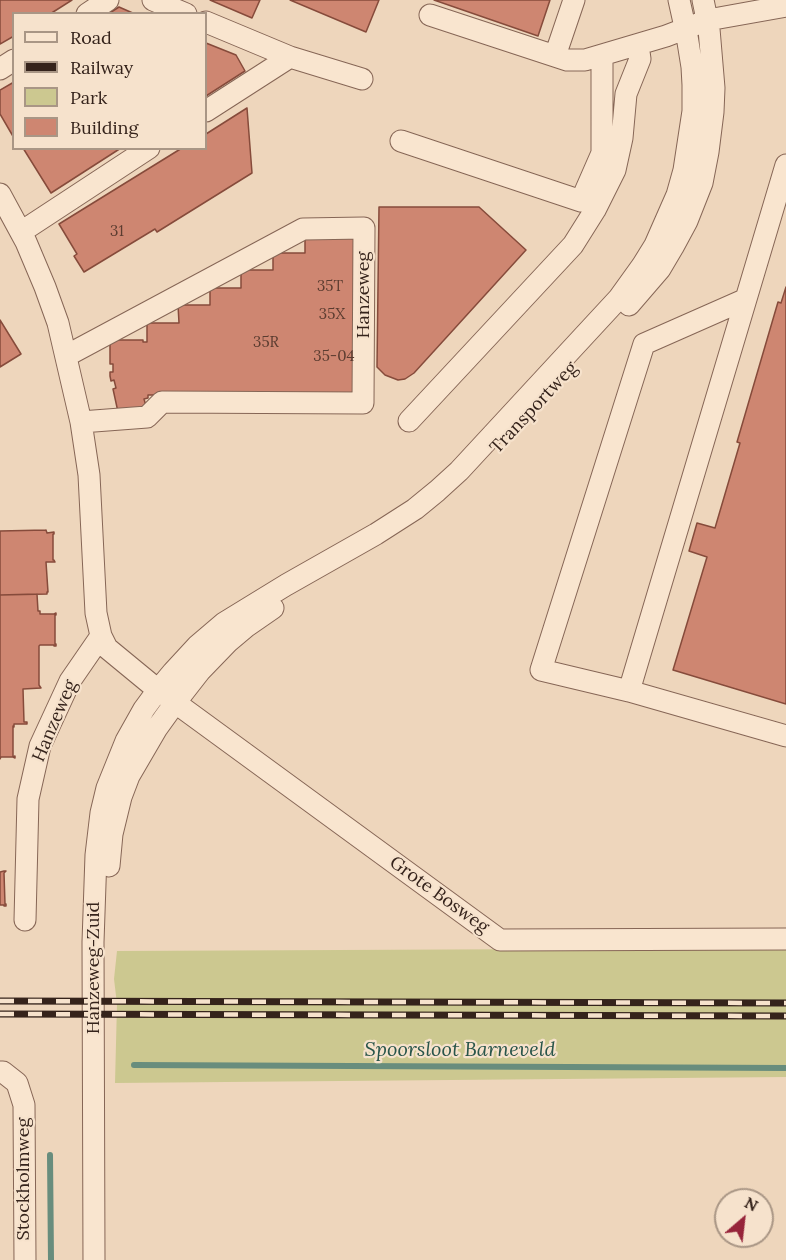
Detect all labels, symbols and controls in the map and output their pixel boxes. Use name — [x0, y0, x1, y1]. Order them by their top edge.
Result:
legend — [12, 12, 207, 150]
text: Road — [70, 26, 112, 49]
text: Railway — [70, 56, 133, 79]
text: Park — [70, 86, 107, 109]
text: Building — [70, 116, 138, 139]
house number: 31 — [110, 223, 124, 241]
street label: Hanzeweg — [353, 252, 375, 338]
house number: 35T — [317, 278, 343, 296]
house number: 35X — [319, 306, 345, 324]
house number: 35R — [253, 334, 279, 352]
house number: 35-04 — [313, 348, 355, 366]
street label: Transportweg — [486, 358, 582, 458]
street label: Hanzeweg — [28, 677, 82, 765]
street label: Grote Bosweg — [385, 852, 493, 938]
street label: Hanzeweg-Zuid — [83, 902, 105, 1034]
water label: Spoorsloot Barneveld — [364, 1038, 556, 1062]
street label: Stockholmweg — [13, 1118, 35, 1240]
north arrow — [714, 1188, 774, 1248]
text: N — [741, 1192, 762, 1216]

